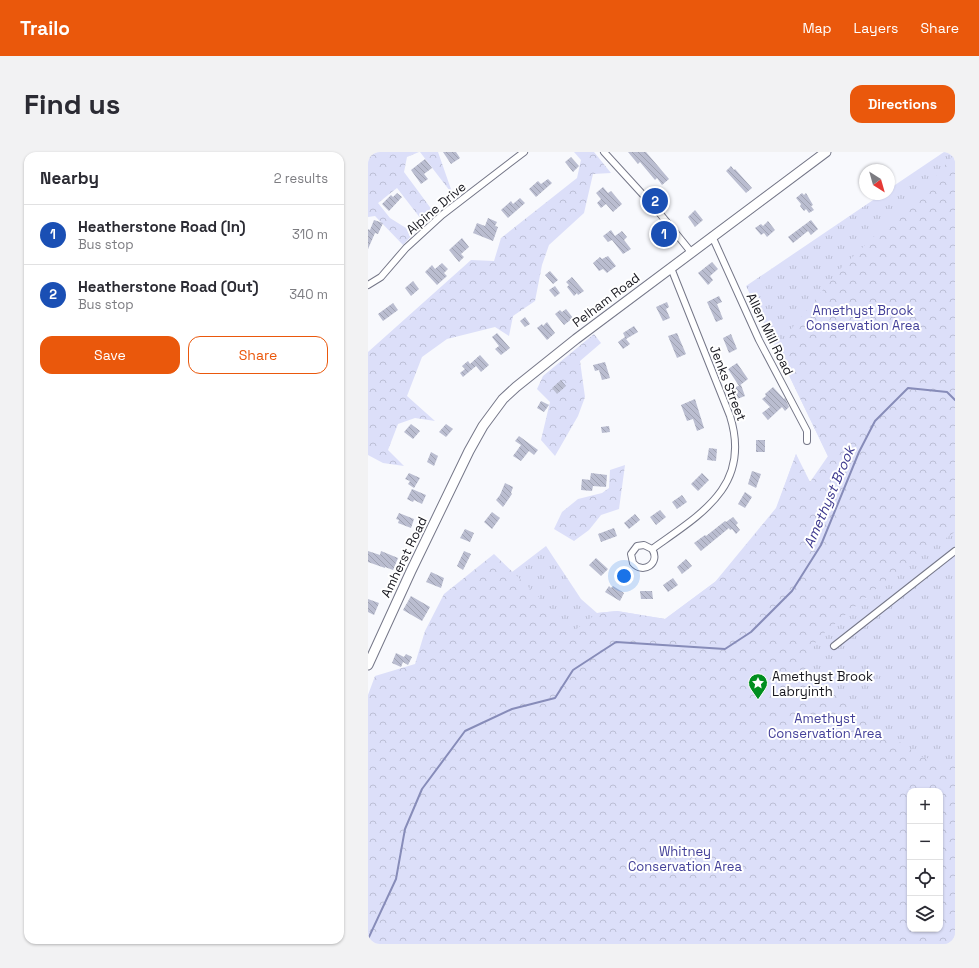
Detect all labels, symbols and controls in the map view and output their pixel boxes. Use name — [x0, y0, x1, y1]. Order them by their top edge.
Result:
text: Trailo — [20, 16, 70, 41]
text: Map — [802, 19, 832, 37]
text: Layers — [854, 19, 898, 37]
text: Share — [920, 19, 959, 37]
button: Directions — [850, 85, 955, 123]
text: Find us — [24, 86, 121, 122]
north arrow — [859, 164, 895, 200]
text: Nearby — [40, 167, 99, 189]
text: 2 results — [274, 170, 328, 187]
street label: Alpine Drive — [403, 178, 469, 238]
pin: 2 — [642, 186, 668, 216]
text: Heatherstone Road (In) — [78, 217, 246, 236]
pin: 1 — [651, 219, 677, 249]
text: 1 — [50, 226, 56, 243]
text: 310 m — [292, 226, 328, 243]
text: Bus stop — [78, 236, 134, 253]
street label: Pelham Road — [569, 269, 643, 331]
text: Heatherstone Road (Out) — [78, 277, 259, 296]
text: 2 — [49, 286, 57, 303]
text: 340 m — [289, 286, 328, 303]
street label: Allen Mill Road — [743, 290, 797, 378]
text: Bus stop — [78, 296, 134, 313]
park label: Amethyst Brook Conservation Area — [806, 302, 921, 334]
button: Save — [40, 336, 180, 374]
button: Share — [188, 336, 328, 374]
street label: Jenks Street — [706, 343, 750, 423]
water label: Amethyst Brook — [799, 442, 859, 551]
street label: Amherst Road — [377, 514, 431, 600]
your location — [614, 566, 634, 586]
place label: Amethyst Brook Labryinth — [772, 668, 873, 700]
place icon: Amethyst Brook Labryinth — [747, 672, 769, 700]
park label: Amethyst Conservation Area — [768, 710, 883, 742]
map controls — [907, 788, 943, 932]
button: + — [907, 788, 943, 824]
button: − — [907, 824, 943, 860]
park label: Whitney Conservation Area — [628, 843, 743, 875]
button: locate — [907, 860, 943, 896]
button: layers — [907, 896, 943, 932]

